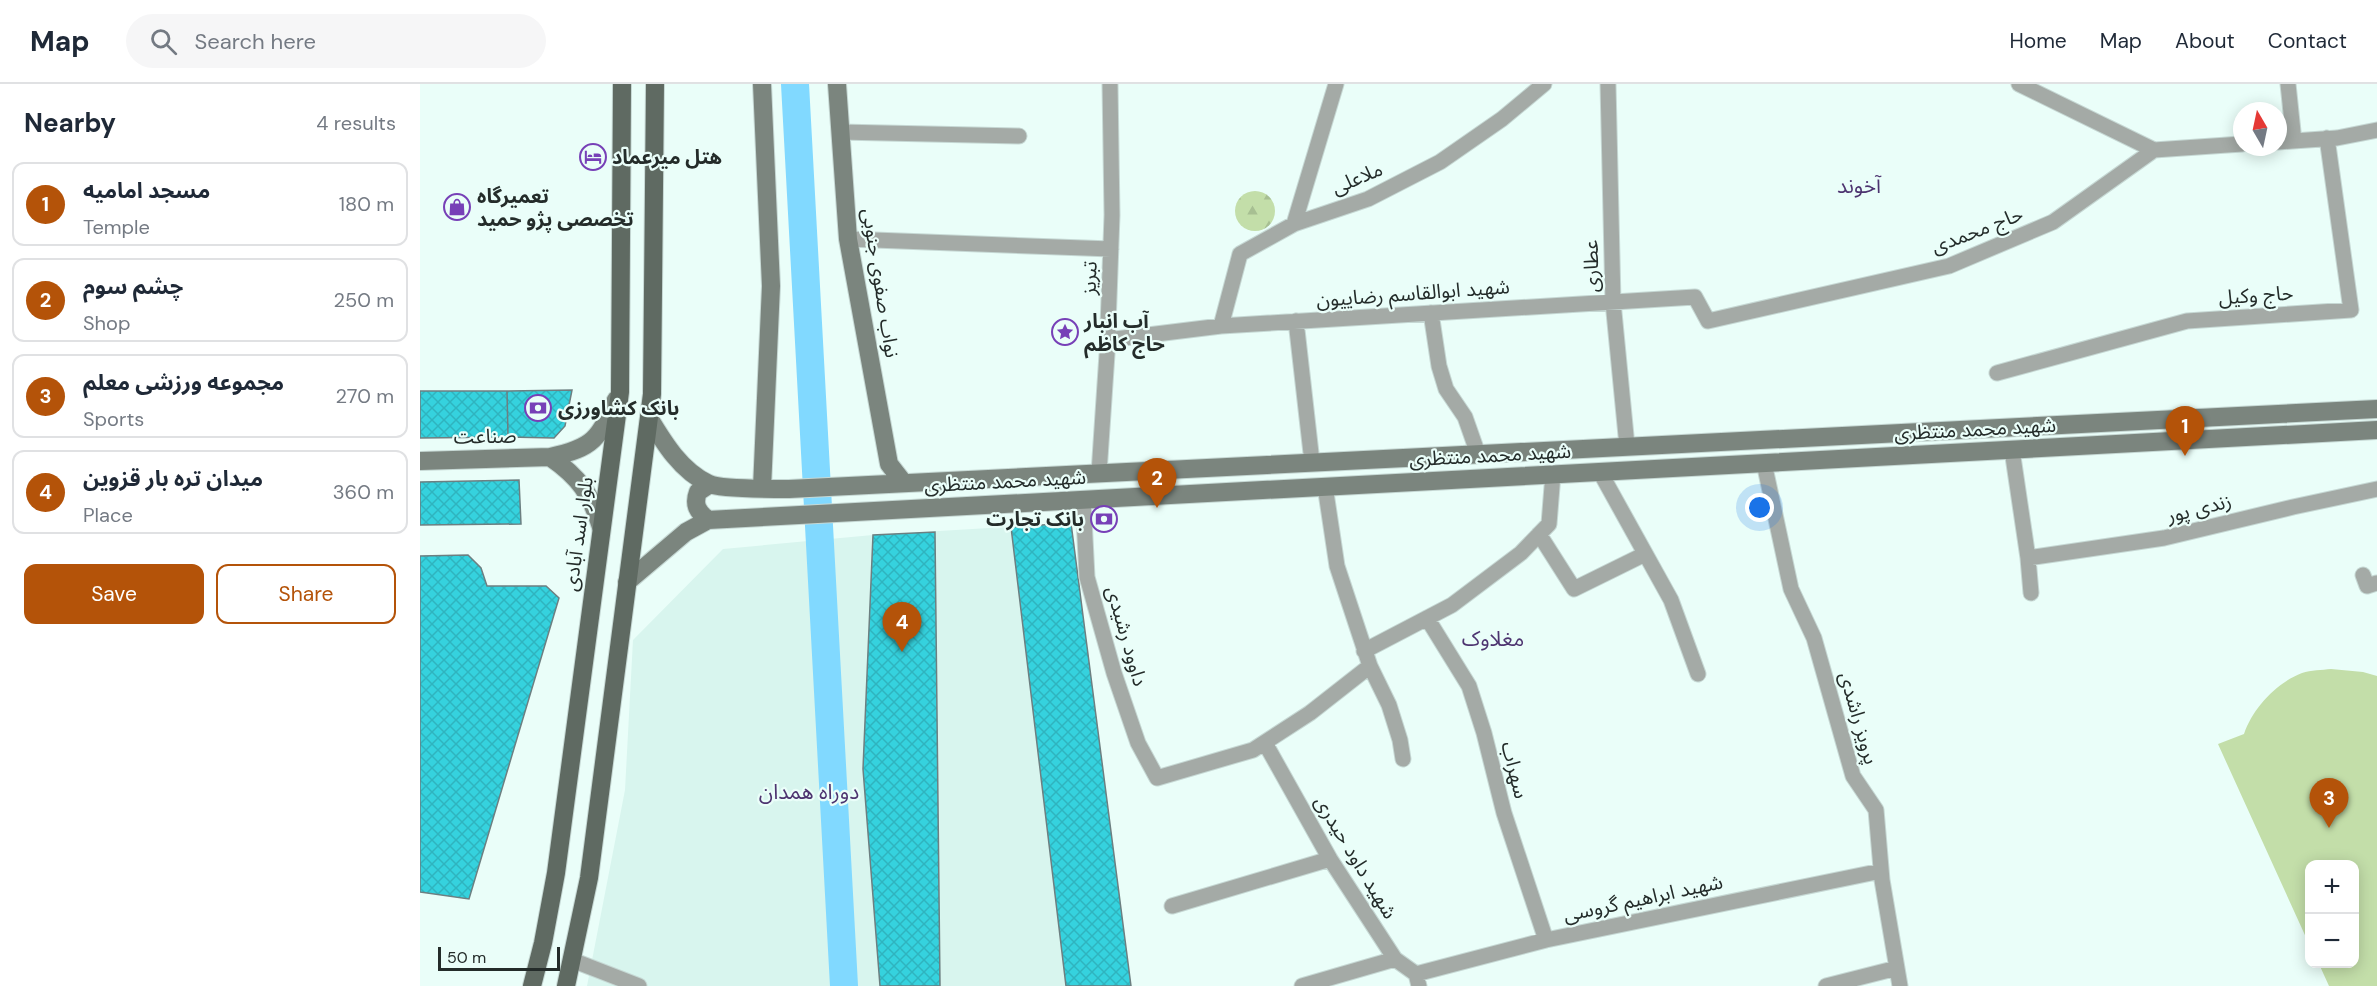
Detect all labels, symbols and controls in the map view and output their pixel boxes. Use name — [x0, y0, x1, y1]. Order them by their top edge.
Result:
search box — [126, 14, 546, 68]
text: Map — [30, 23, 90, 60]
icon: search — [147, 25, 180, 58]
text: Search here — [195, 27, 316, 56]
text: Home — [2009, 27, 2067, 55]
text: Map — [2100, 27, 2142, 55]
text: About — [2175, 27, 2235, 55]
text: Contact — [2268, 27, 2347, 55]
north arrow — [2233, 102, 2287, 156]
text: Nearby — [24, 106, 116, 140]
text: 4 results — [316, 110, 396, 136]
hotel icon: هتل میرعماد — [578, 142, 608, 172]
place label: هتل میرعماد — [612, 144, 722, 170]
street label: ملاعلی — [1327, 156, 1387, 200]
district label: آخوند — [1837, 172, 1882, 200]
text: مسجد امامیه — [83, 176, 210, 205]
place label: تعمیرگاه تخصصی پژو حمید — [477, 183, 634, 233]
text: 1 — [42, 191, 49, 217]
text: 180 m — [339, 191, 394, 217]
shop icon: تعمیرگاه تخصصی پژو حمید — [442, 192, 472, 222]
street label: حاج محمدی — [1927, 201, 2027, 261]
street label: نواب صفوی جنوبی — [856, 206, 906, 360]
text: Temple — [83, 214, 150, 240]
street label: عطاری — [1578, 239, 1604, 293]
street label: تبریز — [1075, 260, 1103, 296]
text: چشم سوم — [83, 272, 183, 301]
street label: شهید ابوالقاسم رضاییون — [1315, 273, 1511, 315]
street label: حاج وکیل — [2218, 279, 2294, 313]
text: 2 — [40, 287, 51, 313]
text: 250 m — [333, 287, 394, 313]
place label: آب انبار حاج کاظم — [1083, 308, 1165, 359]
text: Shop — [83, 310, 130, 336]
place icon: آب انبار حاج کاظم — [1050, 317, 1080, 347]
text: مجموعه ورزشی معلم — [83, 368, 284, 397]
text: 3 — [39, 383, 52, 409]
text: 270 m — [336, 383, 394, 409]
bank icon: بانک کشاورزی — [523, 393, 553, 423]
place label: بانک کشاورزی — [558, 395, 679, 421]
text: Sports — [83, 406, 144, 432]
pin: 1 — [2166, 406, 2204, 456]
street label: شهید محمد منتظری — [1893, 412, 2057, 446]
street label: صناعت — [453, 422, 517, 450]
street label: شهید محمد منتظری — [1408, 438, 1572, 472]
pin: 2 — [1138, 458, 1176, 508]
text: میدان تره بار قزوین — [83, 464, 263, 493]
street label: شهید محمد منتظری — [923, 464, 1087, 498]
street label: بلوار اسد آبادی — [557, 475, 599, 593]
text: 4 — [39, 479, 52, 505]
text: 360 m — [333, 479, 394, 505]
street label: زندی پور — [2163, 487, 2234, 529]
your location — [1745, 493, 1774, 522]
text: Place — [83, 502, 133, 528]
bank icon: بانک تجارت — [1089, 504, 1119, 534]
place label: بانک تجارت — [986, 506, 1084, 532]
button: Save — [24, 564, 204, 624]
button: Share — [216, 564, 396, 624]
street label: داوود رشیدی — [1100, 583, 1154, 689]
pin: 4 — [882, 602, 922, 652]
district label: مغلاوک — [1462, 625, 1524, 653]
street label: پرویز راشدی — [1833, 669, 1885, 767]
street label: سهراب — [1495, 739, 1535, 801]
district label: دوراه همدان — [759, 778, 859, 806]
pin: 3 — [2310, 778, 2348, 828]
street label: شهید داود حیدری — [1309, 790, 1403, 924]
map controls — [2305, 860, 2359, 968]
button: + — [2305, 860, 2359, 914]
street label: شهید ابراهیم گروسی — [1561, 868, 1726, 930]
button: − — [2305, 914, 2359, 968]
scale bar — [438, 944, 560, 972]
text: 50 m — [447, 947, 486, 968]

